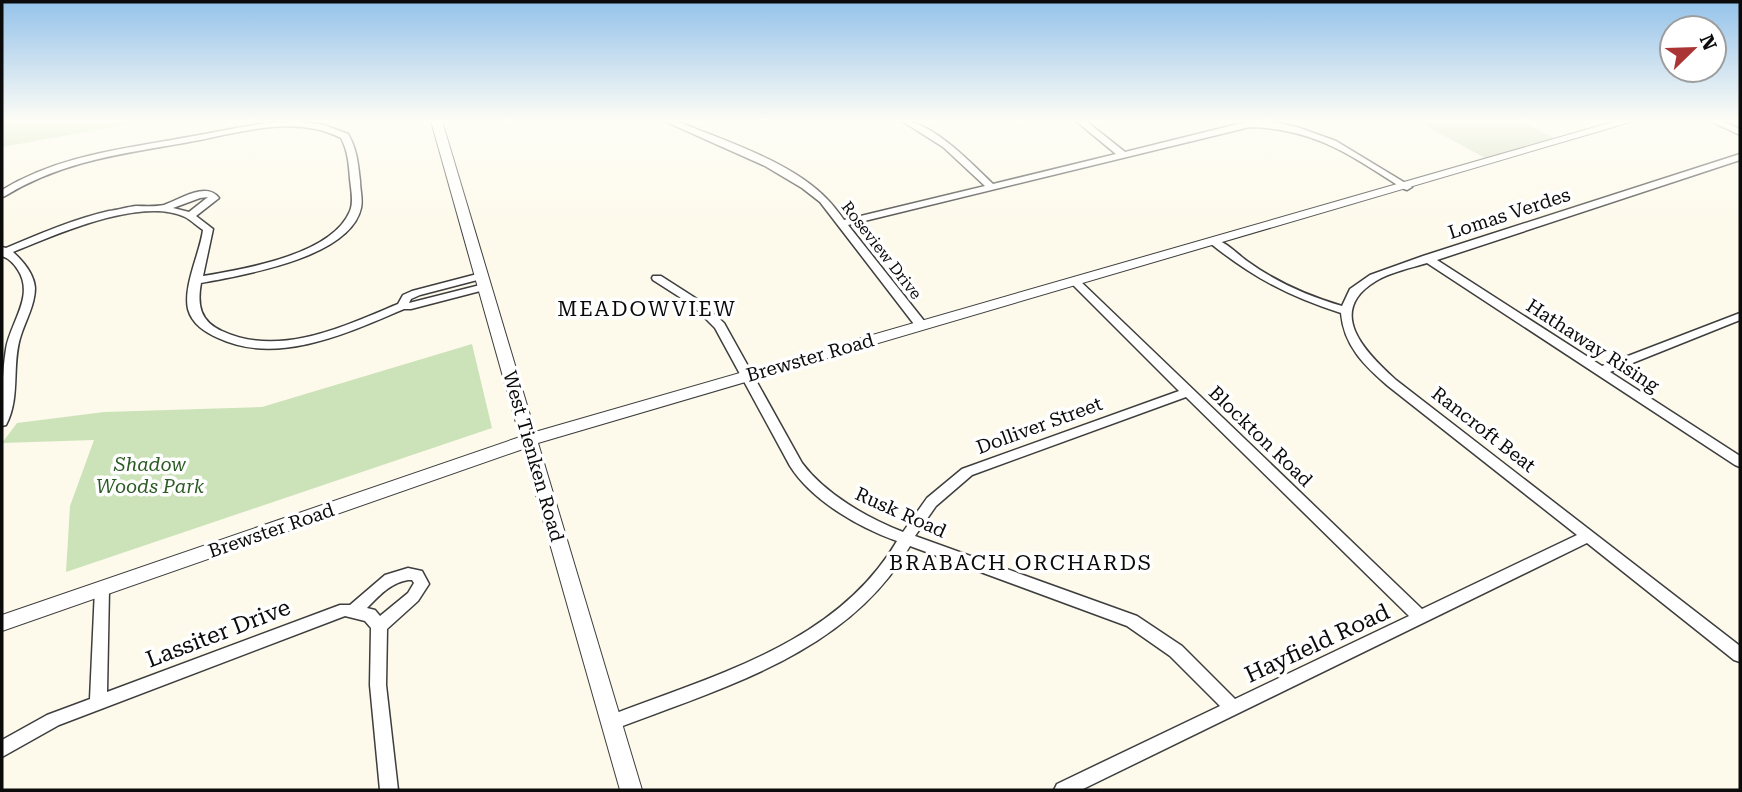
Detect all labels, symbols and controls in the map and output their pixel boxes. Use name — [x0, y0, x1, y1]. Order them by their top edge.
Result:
north arrow — [1658, 14, 1728, 84]
text: N — [1695, 31, 1722, 54]
street label: Lomas Verdes — [1445, 183, 1573, 244]
street label: Roseview Drive — [838, 198, 926, 303]
street label: Hathaway Rising — [1522, 294, 1664, 397]
district label: MEADOWVIEW — [557, 297, 737, 321]
street label: Brewster Road — [744, 328, 877, 387]
street label: West Tienken Road — [498, 368, 569, 544]
street label: Blockton Road — [1204, 381, 1317, 492]
street label: Rancroft Beat — [1427, 382, 1540, 477]
street label: Dolliver Street — [973, 392, 1105, 459]
park label: Shadow Woods Park — [96, 453, 205, 498]
street label: Rusk Road — [852, 482, 950, 543]
street label: Brewster Road — [205, 498, 337, 563]
district label: BRABACH ORCHARDS — [889, 551, 1153, 575]
street label: Lassiter Drive — [142, 594, 294, 673]
street label: Hayfield Road — [1241, 598, 1394, 689]

